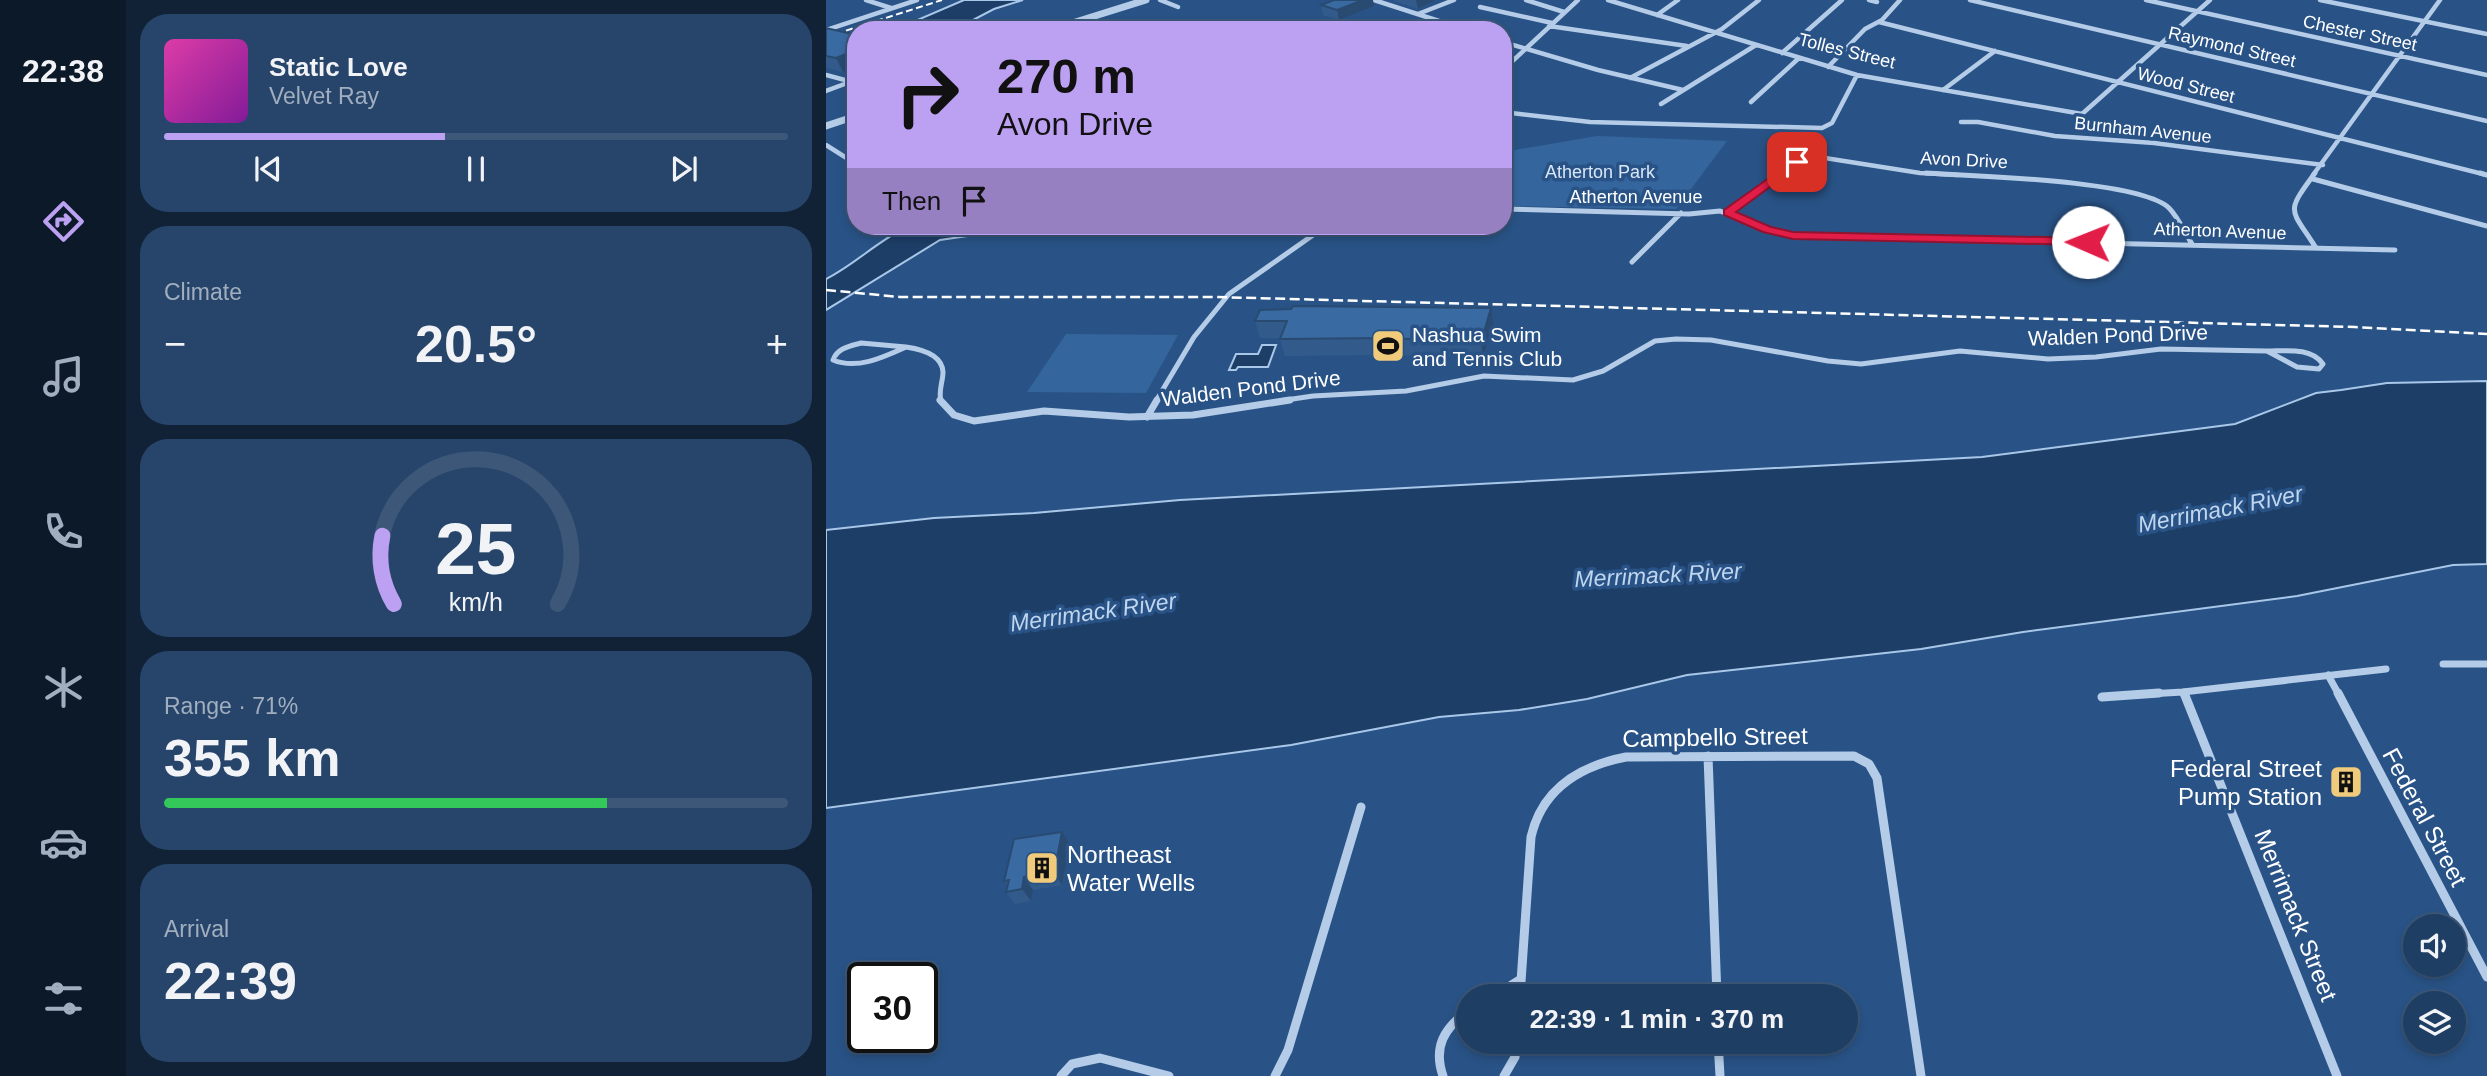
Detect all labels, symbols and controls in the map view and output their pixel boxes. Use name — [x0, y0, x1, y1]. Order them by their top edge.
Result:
street label: Chester Street — [2301, 11, 2419, 55]
street label: Raymond Street — [2166, 23, 2298, 71]
street label: Tolles Street — [1797, 29, 1897, 73]
icon: right — [882, 49, 973, 140]
text: 270 m — [997, 49, 1136, 103]
text: Static Love — [269, 52, 408, 82]
text: 22:38 — [22, 53, 104, 89]
street label: Wood Street — [2135, 63, 2237, 107]
text: Velvet Ray — [269, 83, 379, 109]
text: Avon Drive — [997, 106, 1153, 142]
street label: Burnham Avenue — [2073, 113, 2213, 147]
pin — [1767, 132, 1827, 192]
icon: arrive — [1778, 143, 1816, 181]
street label: Avon Drive — [1920, 148, 2008, 172]
icon: previous — [249, 150, 287, 188]
icon: pause — [457, 150, 495, 188]
icon: next — [665, 150, 703, 188]
park label: Atherton Park — [1545, 162, 1656, 182]
icon: arrive — [955, 182, 993, 220]
text: Then — [882, 186, 941, 216]
street label: Atherton Avenue — [1570, 187, 1702, 207]
icon: directions — [39, 197, 88, 246]
position arrow — [2051, 205, 2125, 279]
street label: Atherton Avenue — [2153, 219, 2287, 243]
text: Climate — [164, 279, 242, 305]
text: 20.5° — [415, 315, 537, 373]
street label: Walden Pond Drive — [2028, 320, 2208, 350]
text: − — [164, 323, 186, 365]
text: + — [766, 323, 788, 365]
place label: Nashua Swim and Tennis Club — [1412, 323, 1562, 370]
sports icon: Nashua Swim and Tennis Club — [1369, 327, 1407, 365]
icon: music — [39, 352, 88, 401]
street label: Walden Pond Drive — [1160, 366, 1342, 410]
water label: Merrimack River — [2135, 480, 2306, 538]
icon: phone — [39, 507, 88, 556]
text: 25 — [436, 508, 516, 589]
water label: Merrimack River — [1574, 558, 1744, 592]
water label: Merrimack River — [1008, 587, 1179, 637]
text: km/h — [449, 588, 503, 616]
icon: climate — [39, 663, 88, 712]
text: Range · 71% — [164, 693, 298, 719]
street label: Campbello Street — [1622, 722, 1808, 752]
text: 355 km — [164, 729, 340, 787]
street label: Federal Street — [2377, 744, 2473, 891]
place label: Federal Street Pump Station — [2170, 755, 2322, 810]
building icon: Federal Street Pump Station — [2327, 763, 2365, 801]
icon: car — [39, 818, 88, 867]
street label: Merrimack Street — [2249, 825, 2343, 1005]
place label: Northeast Water Wells — [1067, 841, 1195, 896]
building icon: Northeast Water Wells — [1023, 849, 1061, 887]
map controls — [2403, 914, 2466, 1054]
button: sound — [2403, 914, 2466, 977]
text: Arrival — [164, 916, 229, 942]
text: 22:39 — [164, 952, 297, 1010]
speed limit sign: 30 — [847, 962, 938, 1053]
icon: filters — [39, 974, 88, 1023]
button: layers — [2403, 991, 2466, 1054]
text: 22:39 · 1 min · 370 m — [1530, 1004, 1784, 1034]

